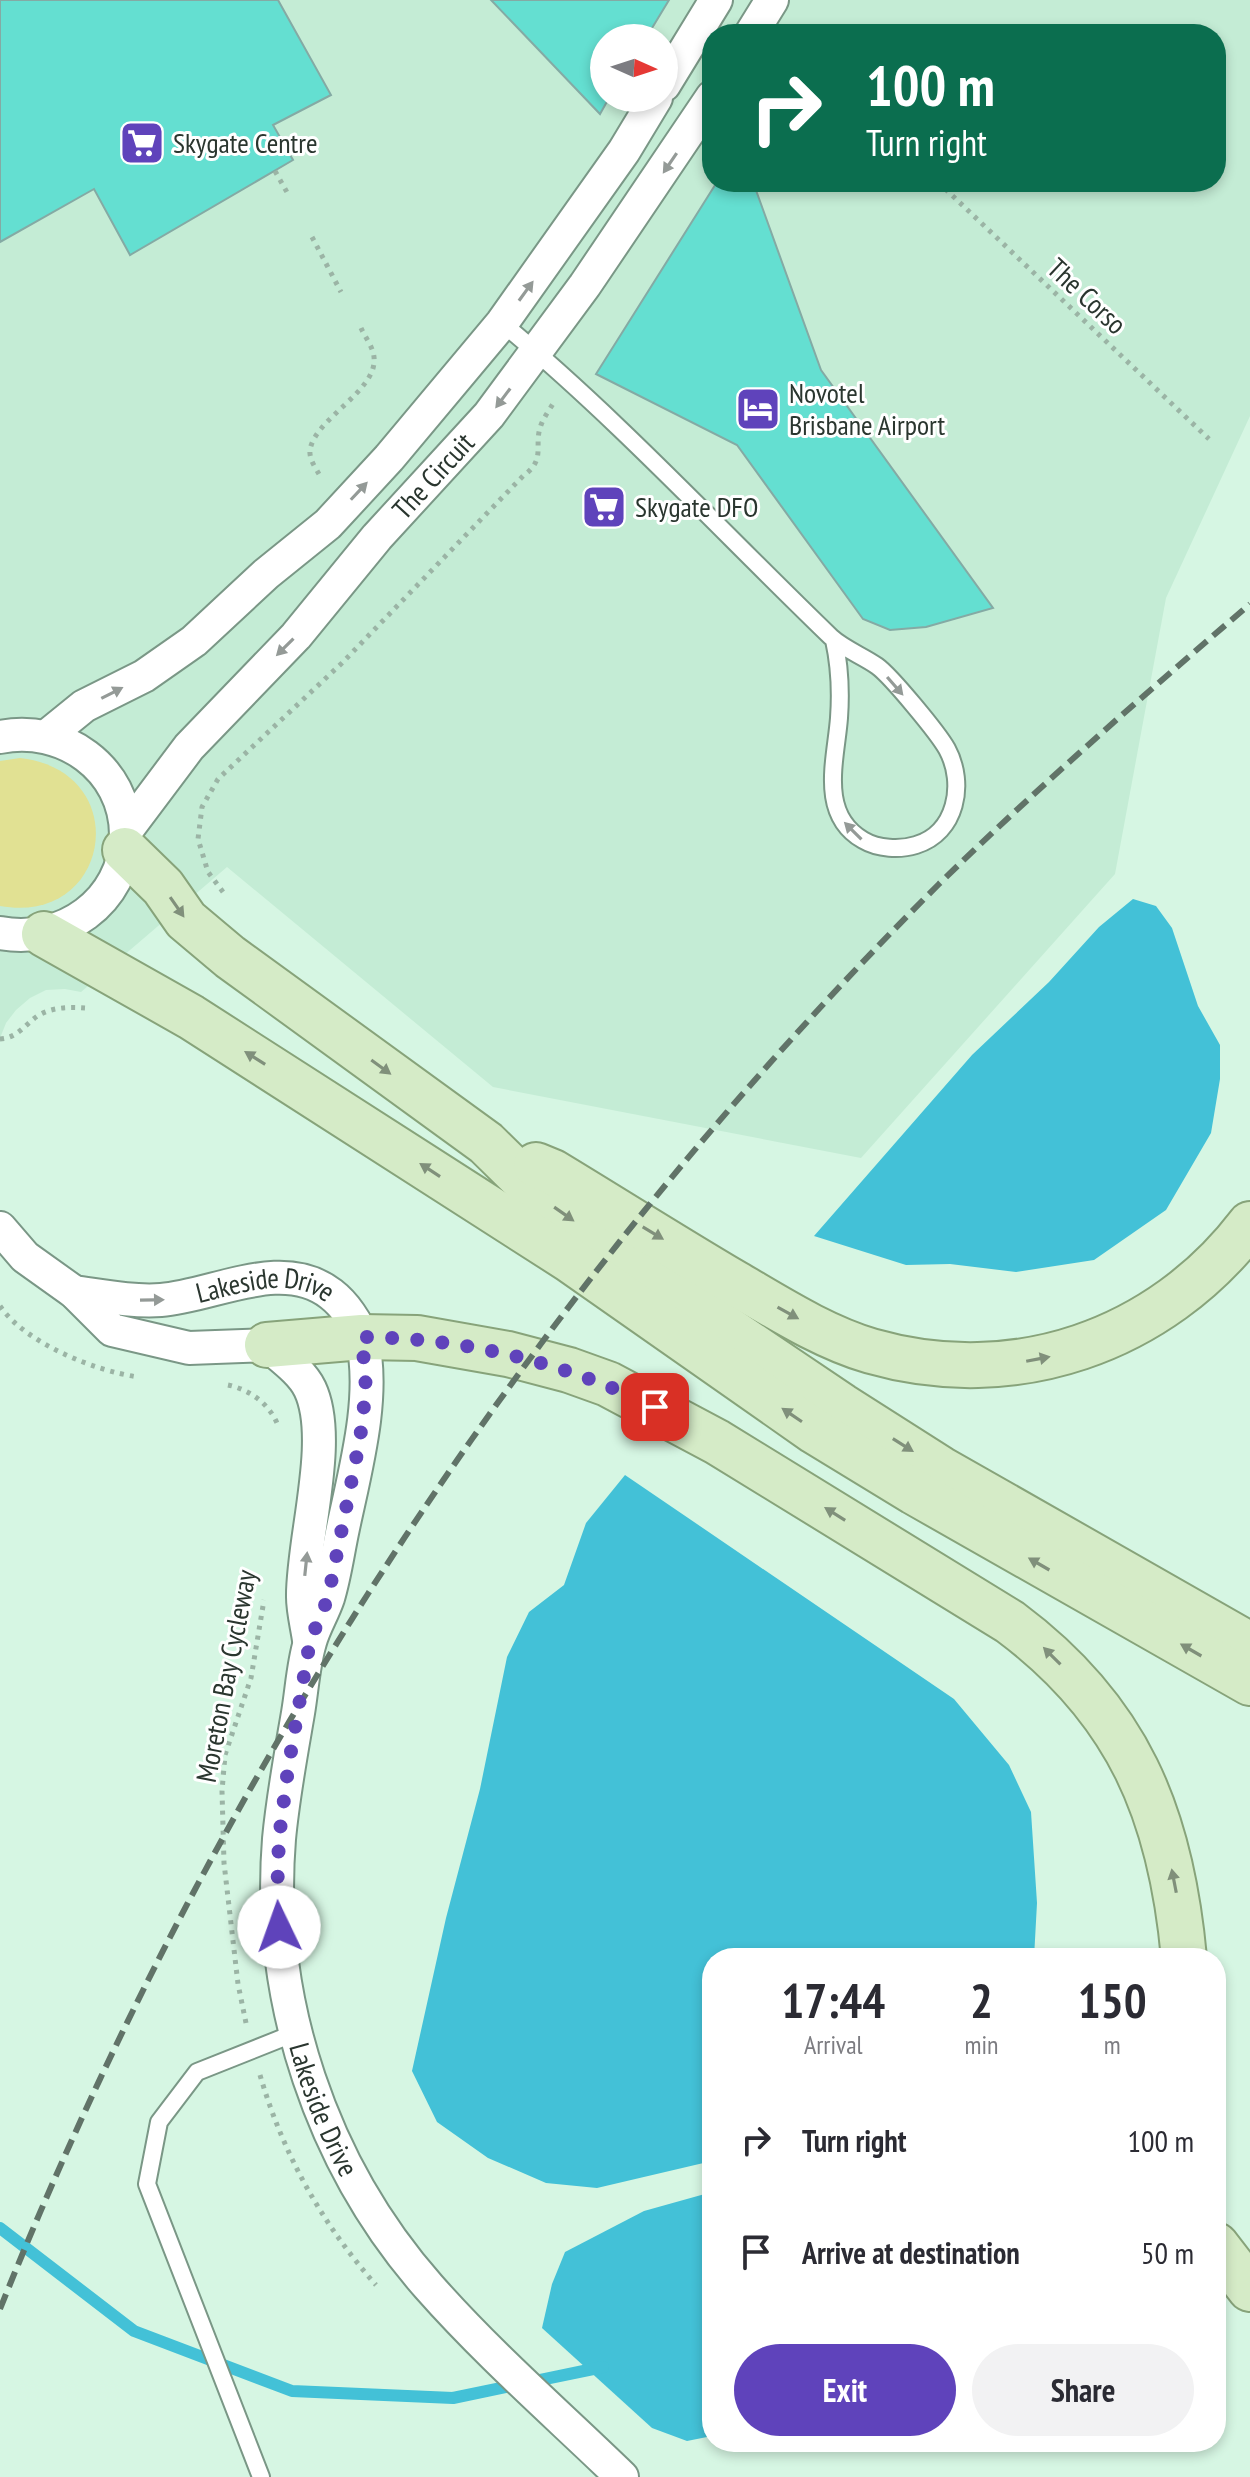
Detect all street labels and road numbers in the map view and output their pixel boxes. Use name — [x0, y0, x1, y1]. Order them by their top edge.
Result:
street label: The Corso — [1040, 249, 1135, 342]
street label: The Circuit — [384, 424, 482, 527]
street label: Lakeside Drive — [192, 1259, 343, 1311]
street label: Moreton Bay Cycleway — [187, 1566, 264, 1785]
street label: Lakeside Drive — [281, 2039, 367, 2182]

